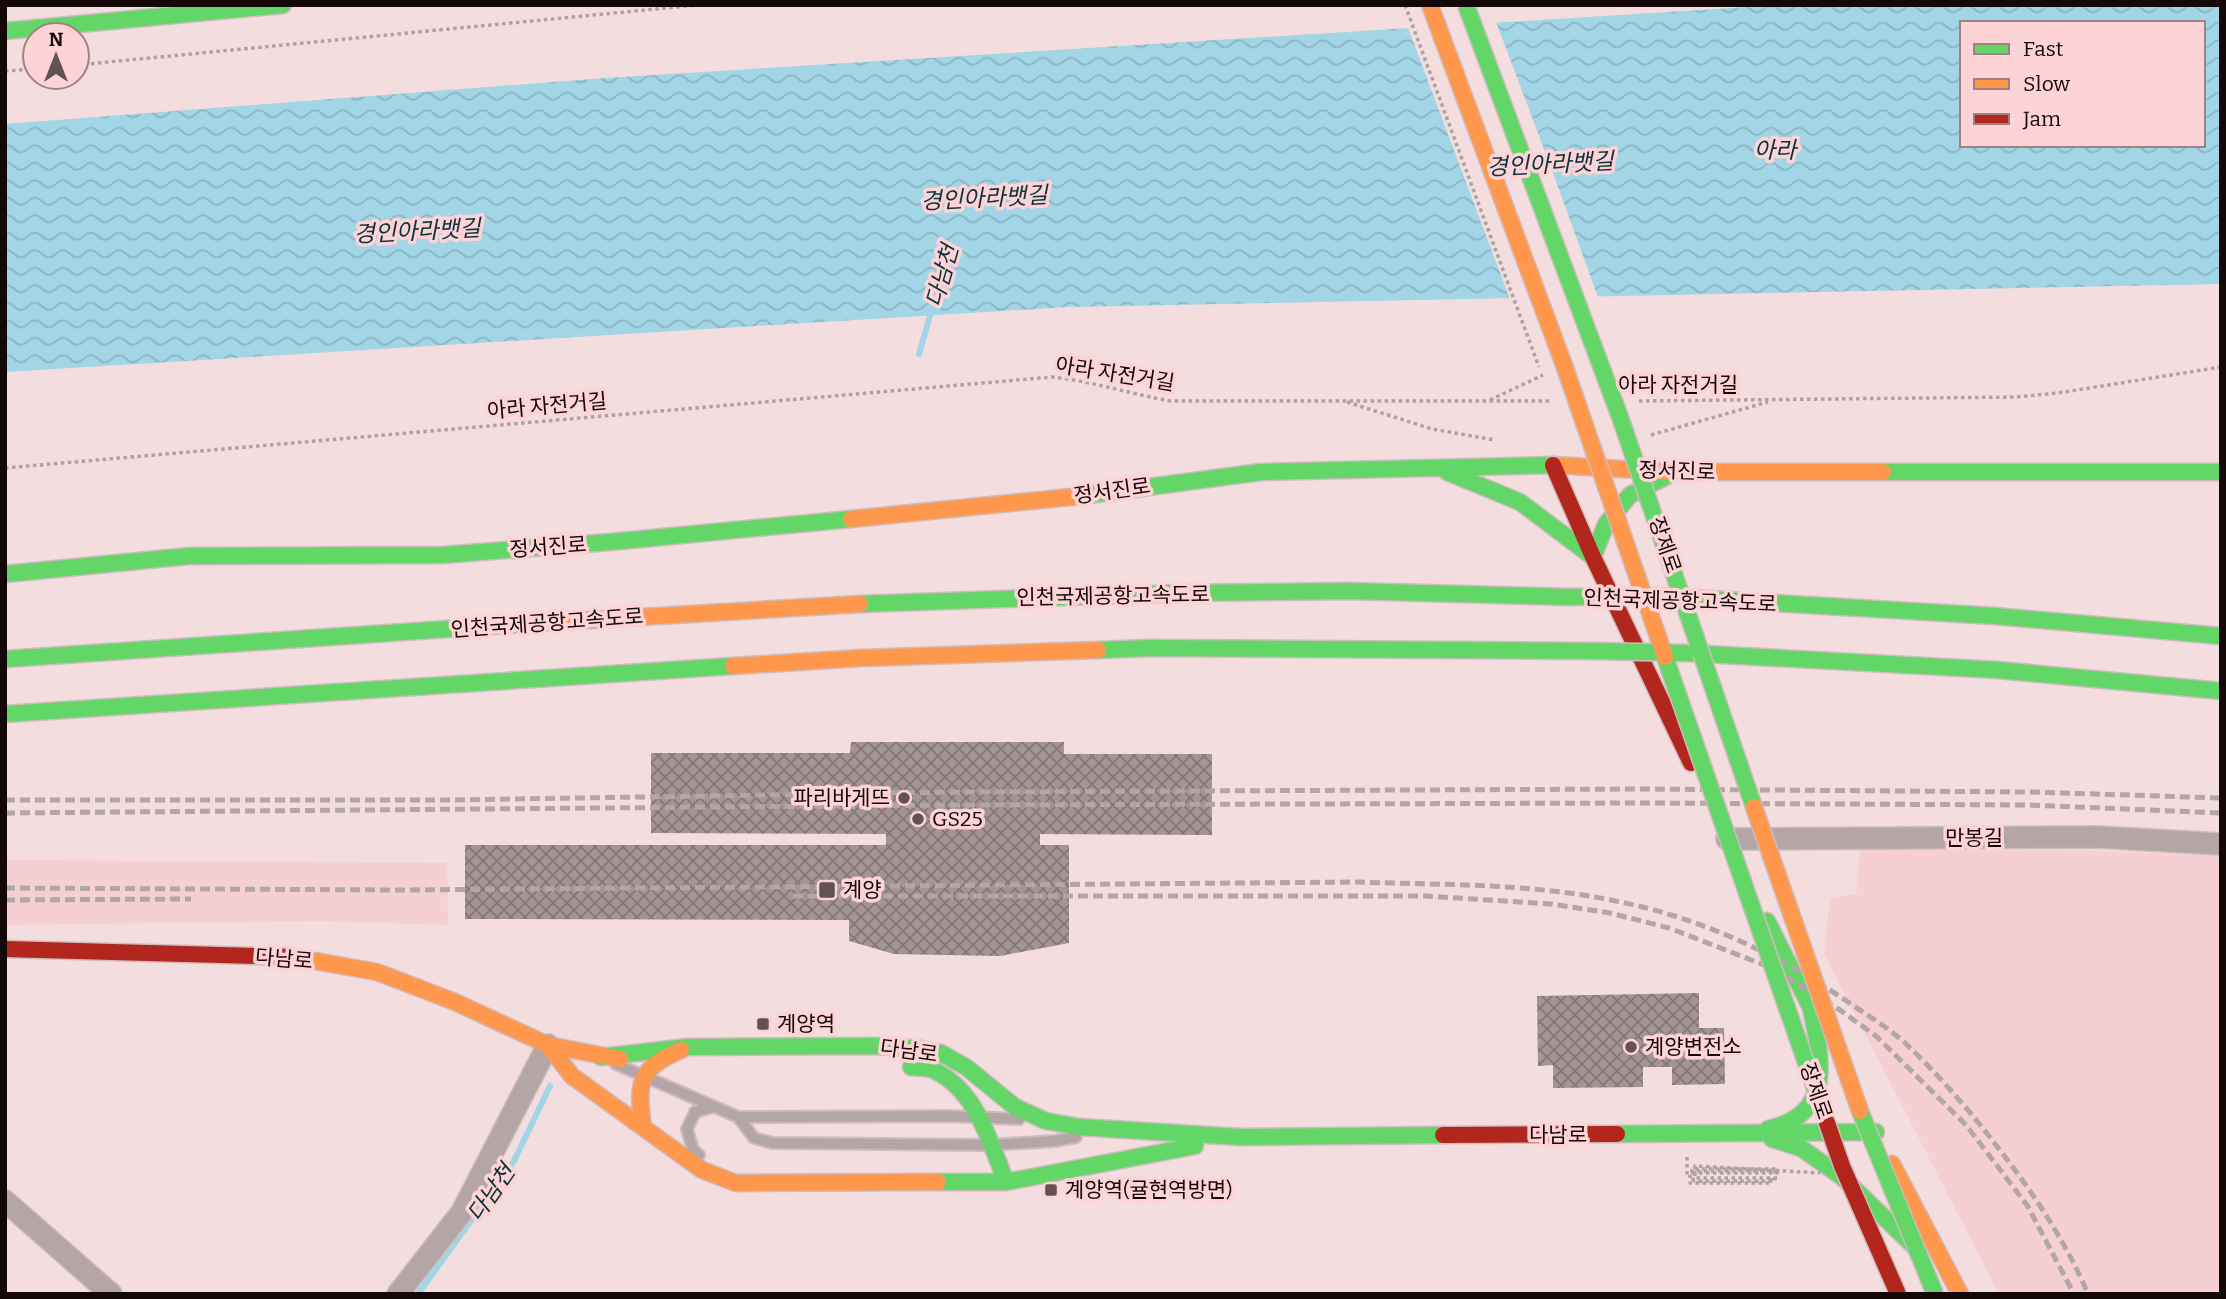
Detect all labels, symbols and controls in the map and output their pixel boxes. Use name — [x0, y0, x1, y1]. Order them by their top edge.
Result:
north arrow — [21, 21, 91, 91]
legend — [1960, 21, 2205, 147]
text: N — [49, 28, 64, 51]
text: Fast — [2023, 36, 2064, 62]
text: Slow — [2023, 71, 2070, 97]
text: Jam — [2022, 106, 2061, 132]
water label: 아라 — [1754, 136, 1799, 164]
water label: 경인아라뱃길 — [1486, 147, 1616, 181]
water label: 경인아라뱃길 — [920, 181, 1050, 215]
water label: 경인아라뱃길 — [353, 214, 483, 248]
water label: 다남천 — [920, 239, 965, 310]
street label: 아라 자전거길 — [1054, 352, 1176, 396]
street label: 아라 자전거길 — [1618, 372, 1738, 398]
street label: 아라 자전거길 — [486, 388, 608, 424]
street label: 정서진로 — [1638, 457, 1716, 485]
street label: 정서진로 — [1072, 473, 1152, 509]
street label: 장제로 — [1643, 513, 1687, 577]
street label: 정서진로 — [509, 531, 587, 563]
street label: 인천국제공항고속도로 — [1016, 581, 1210, 611]
street label: 인천국제공항고속도로 — [1583, 585, 1777, 617]
street label: 인천국제공항고속도로 — [450, 603, 644, 643]
place label: 파리바게뜨 — [793, 785, 890, 811]
marker: 파리바게뜨 — [896, 790, 912, 806]
place label: GS25 — [932, 806, 983, 832]
marker: GS25 — [910, 811, 926, 827]
street label: 만봉길 — [1945, 825, 2003, 851]
place label: 계양 — [843, 877, 882, 903]
marker: 계양 — [817, 880, 837, 900]
street label: 다남로 — [254, 944, 314, 974]
place label: 계양역 — [777, 1011, 835, 1037]
marker: 계양역 — [755, 1016, 771, 1032]
street label: 다남로 — [878, 1034, 940, 1068]
place label: 계양변전소 — [1645, 1034, 1742, 1060]
marker: 계양변전소 — [1623, 1039, 1639, 1055]
street label: 장제로 — [1794, 1059, 1838, 1123]
street label: 다남로 — [1529, 1122, 1587, 1148]
water label: 다남천 — [461, 1157, 522, 1227]
place label: 계양역(귤현역방면) — [1065, 1177, 1233, 1203]
marker: 계양역(귤현역방면) — [1043, 1182, 1059, 1198]

